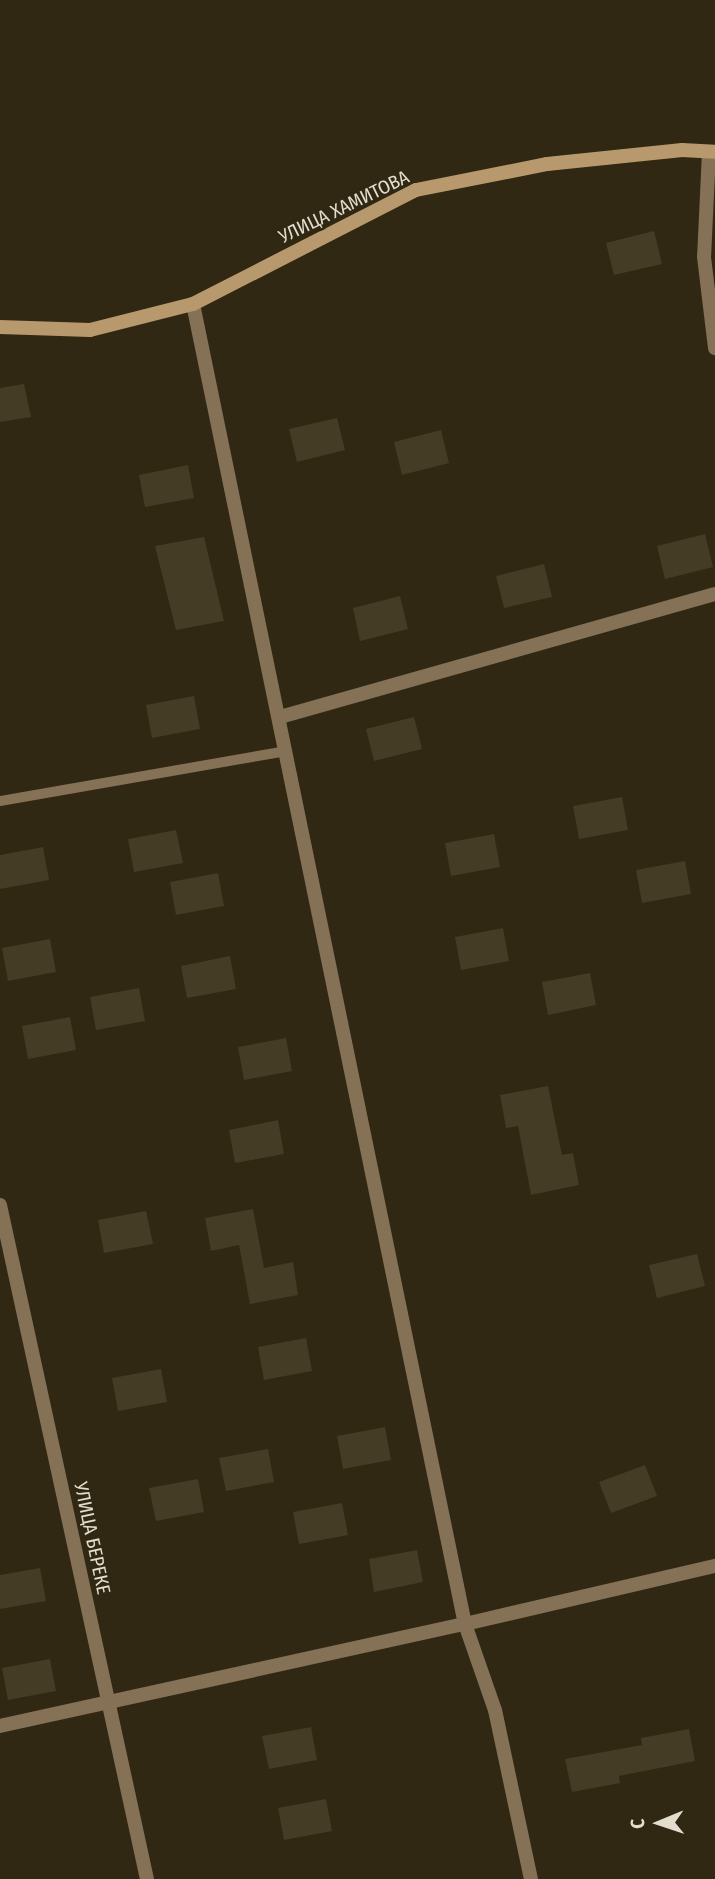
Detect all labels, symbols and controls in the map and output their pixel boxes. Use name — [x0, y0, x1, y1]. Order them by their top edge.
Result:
street label: УЛИЦА ХАМИТОВА — [275, 166, 413, 248]
street label: УЛИЦА БЕРЕКЕ — [69, 1480, 115, 1596]
north arrow — [624, 1788, 694, 1858]
text: С — [626, 1818, 649, 1829]

